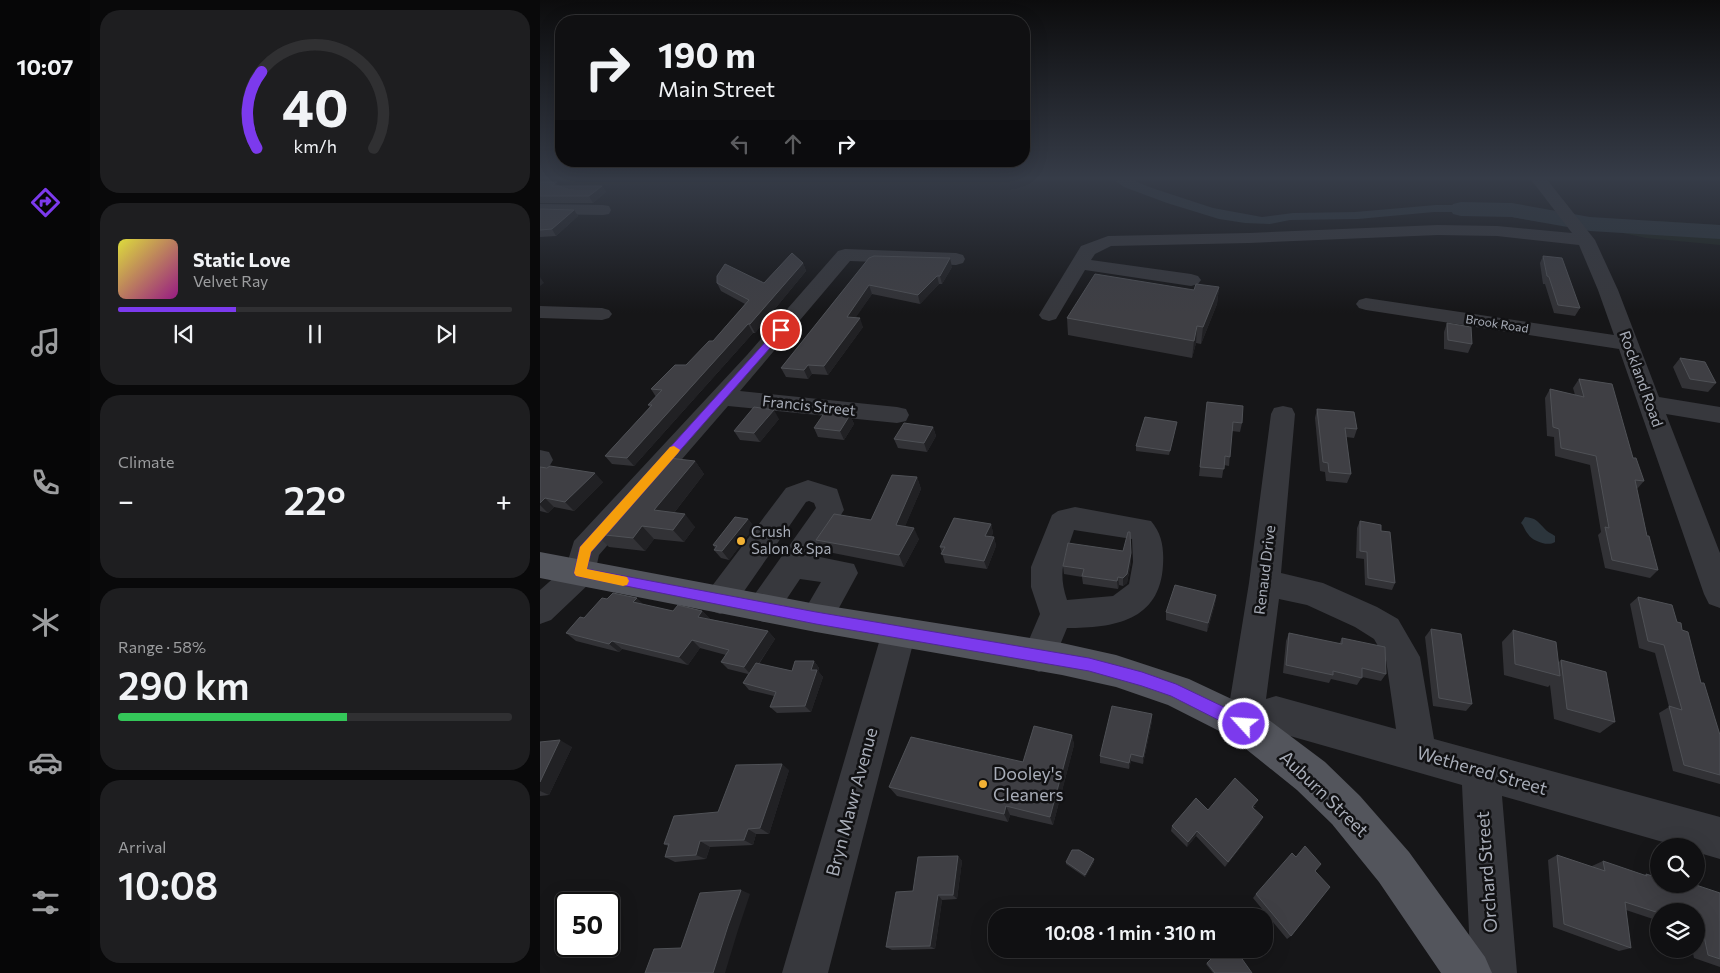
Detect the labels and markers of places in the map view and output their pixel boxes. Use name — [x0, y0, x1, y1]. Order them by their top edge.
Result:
pin — [760, 309, 802, 351]
place label: Crush Salon & Spa — [751, 522, 831, 557]
marker: Crush Salon & Spa — [735, 535, 747, 547]
place label: Dooley's Cleaners — [993, 762, 1064, 805]
marker: Dooley's Cleaners — [977, 778, 989, 790]

